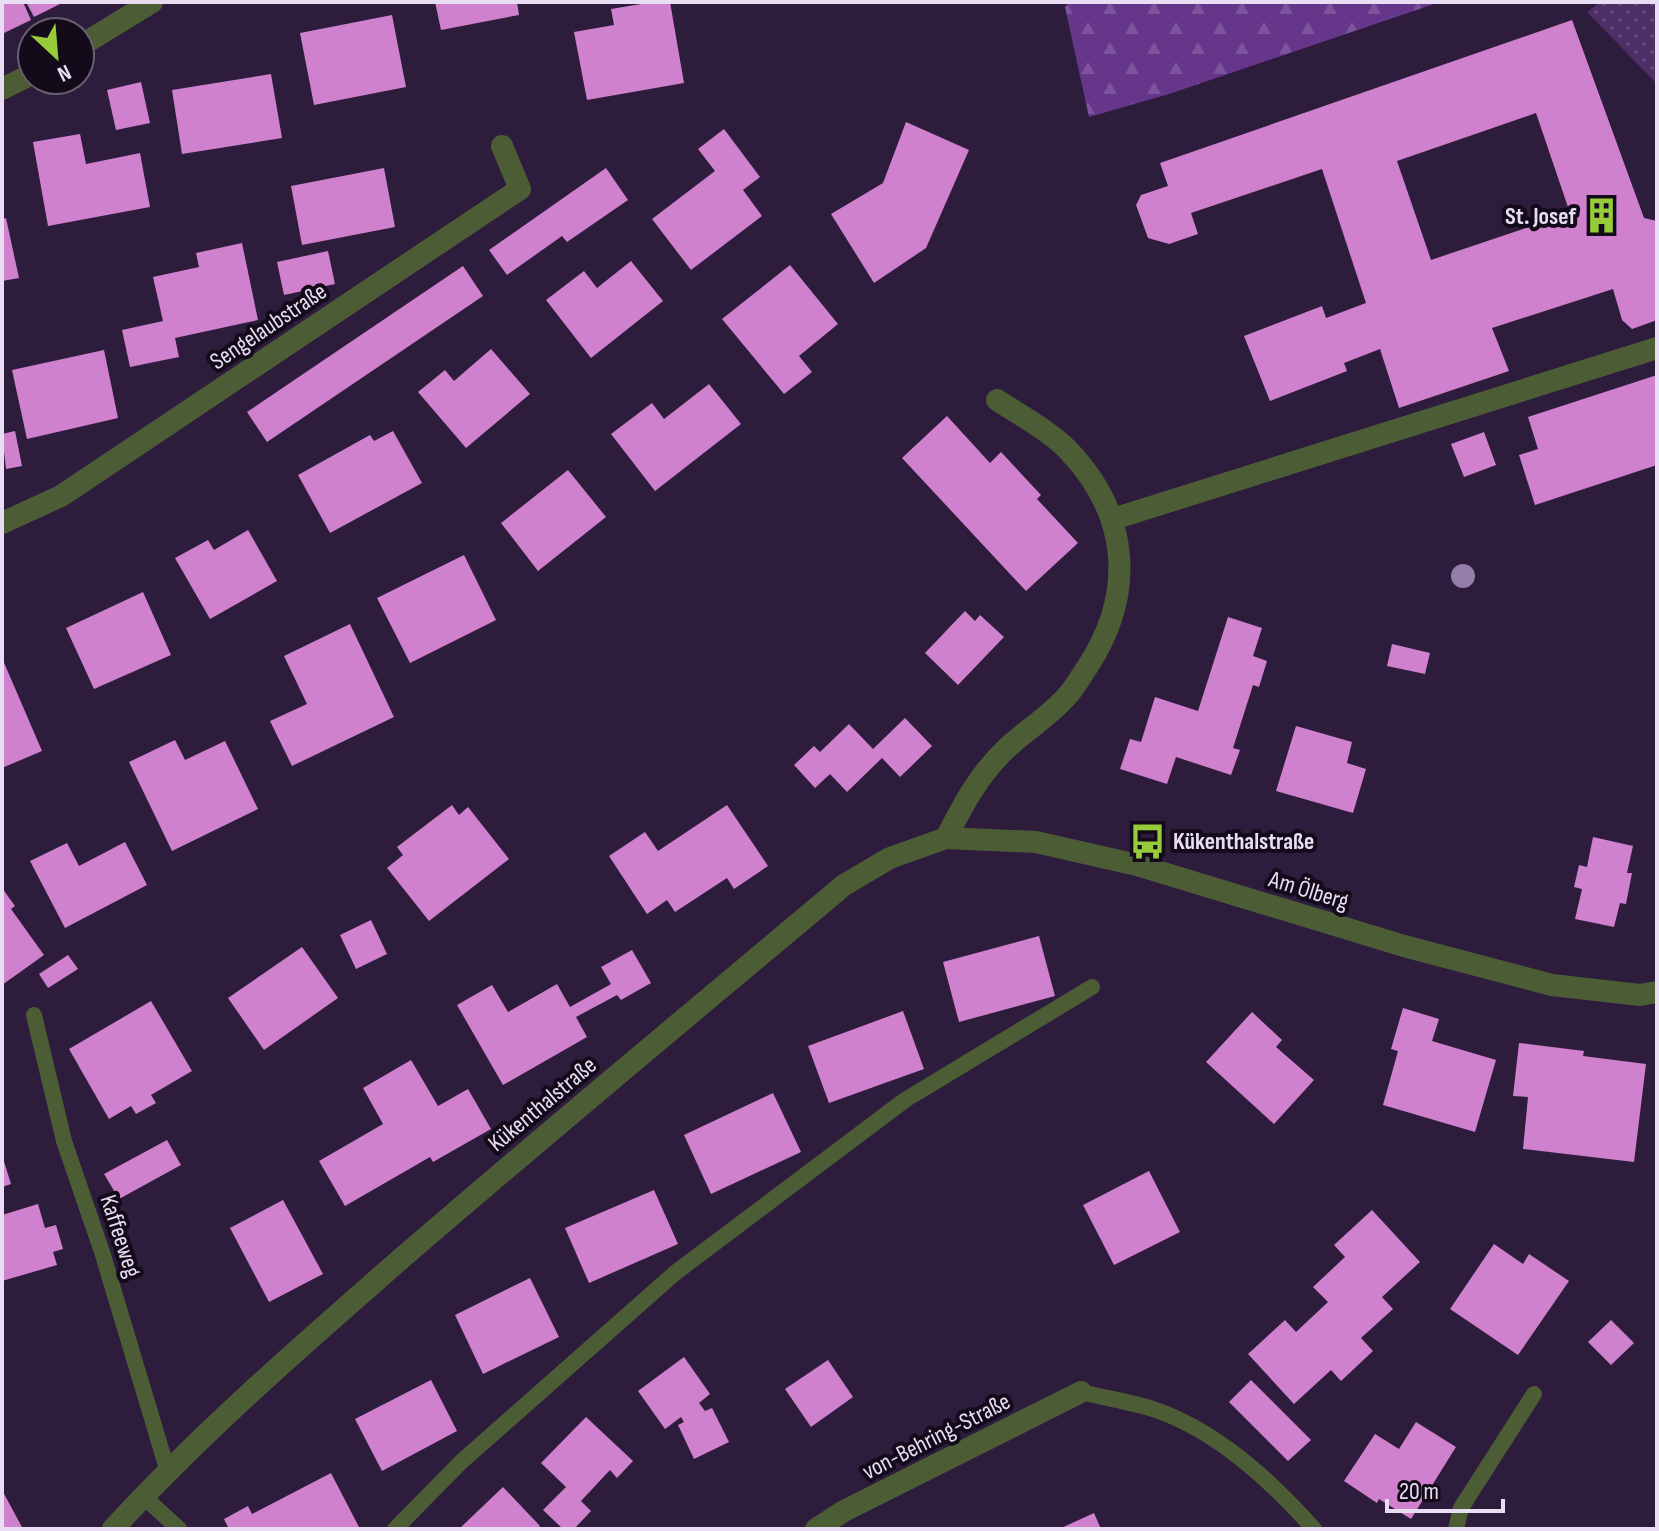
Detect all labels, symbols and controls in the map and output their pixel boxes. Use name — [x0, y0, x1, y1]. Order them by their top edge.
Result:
north arrow — [16, 16, 96, 96]
text: N — [53, 58, 75, 87]
building icon: St. Josef — [1583, 197, 1621, 235]
place label: St. Josef — [1505, 202, 1577, 231]
street label: Sengelaubstraße — [204, 277, 332, 376]
bus stop icon: Kükenthalstraße — [1128, 822, 1166, 860]
place label: Kükenthalstraße — [1173, 827, 1314, 856]
street label: Am Ölberg — [1265, 864, 1352, 916]
street label: Kükenthalstraße — [482, 1051, 602, 1158]
street label: Kaffeeweg — [94, 1191, 147, 1281]
street label: von-Behring-Straße — [857, 1387, 1015, 1486]
scale bar — [1387, 1463, 1503, 1513]
text: 20 m — [1399, 1477, 1439, 1506]

